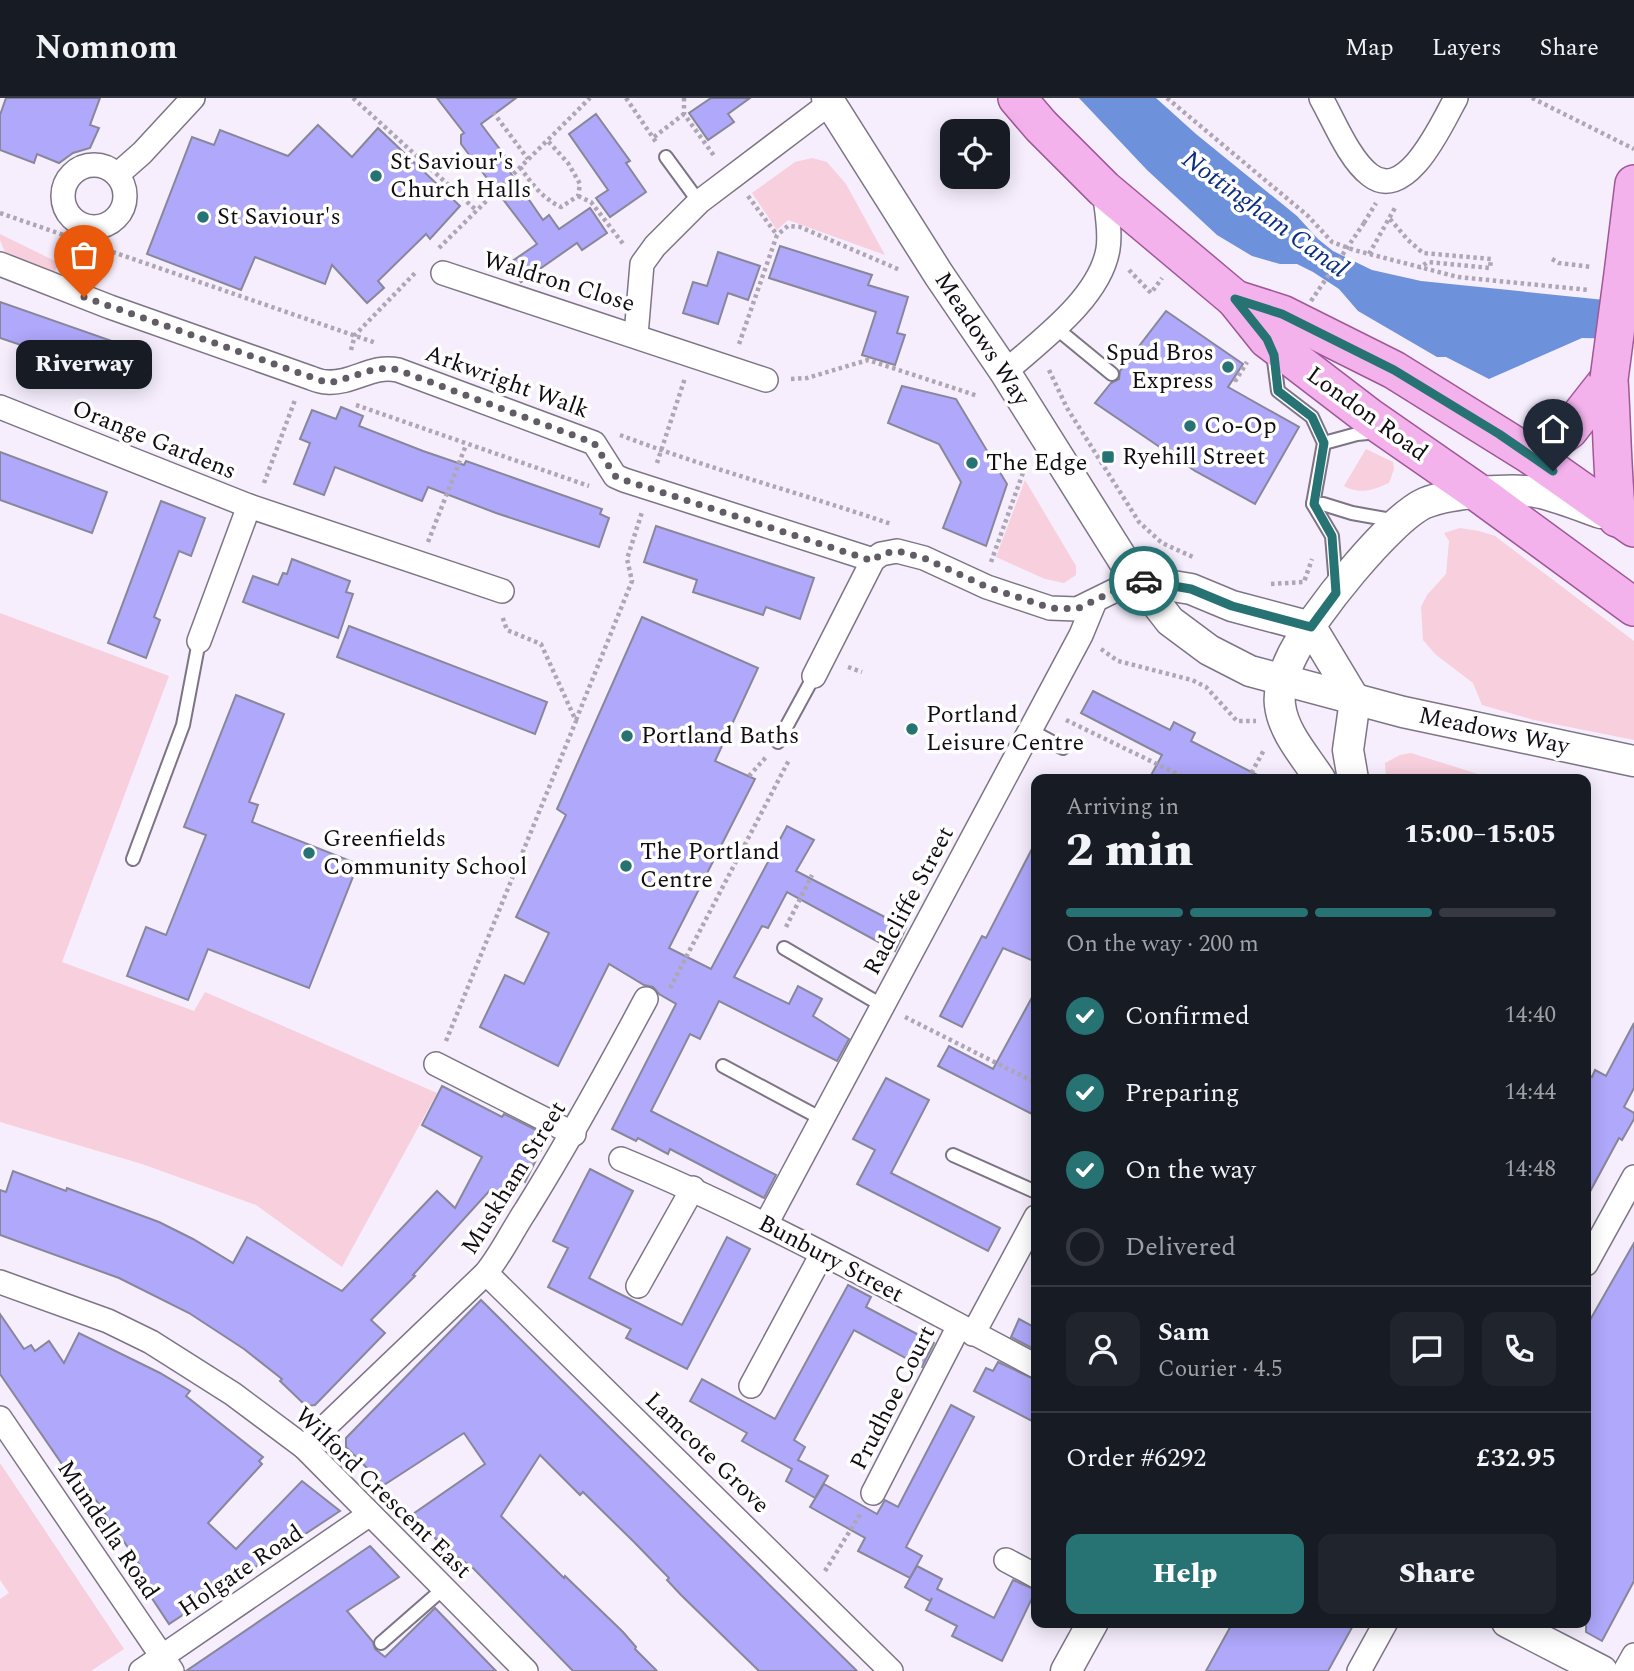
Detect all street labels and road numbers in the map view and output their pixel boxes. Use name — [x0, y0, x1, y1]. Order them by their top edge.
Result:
street label: Waldron Close — [479, 242, 639, 322]
street label: Meadows Way — [925, 265, 1040, 414]
street label: Arkwright Walk — [420, 336, 594, 428]
street label: London Road — [1299, 358, 1435, 470]
street label: Orange Gardens — [66, 391, 242, 489]
street label: Meadows Way — [1415, 697, 1574, 765]
street label: Radcliffe Street — [855, 820, 963, 982]
street label: Muskham Street — [452, 1094, 576, 1262]
street label: Bunbury Street — [752, 1206, 910, 1312]
street label: Prudhoe Court — [841, 1319, 945, 1477]
street label: Lamcote Grove — [636, 1384, 778, 1522]
street label: Wilford Crescent East — [286, 1399, 480, 1587]
street label: Mundella Road — [48, 1453, 168, 1607]
street label: Holgate Road — [171, 1516, 311, 1626]

